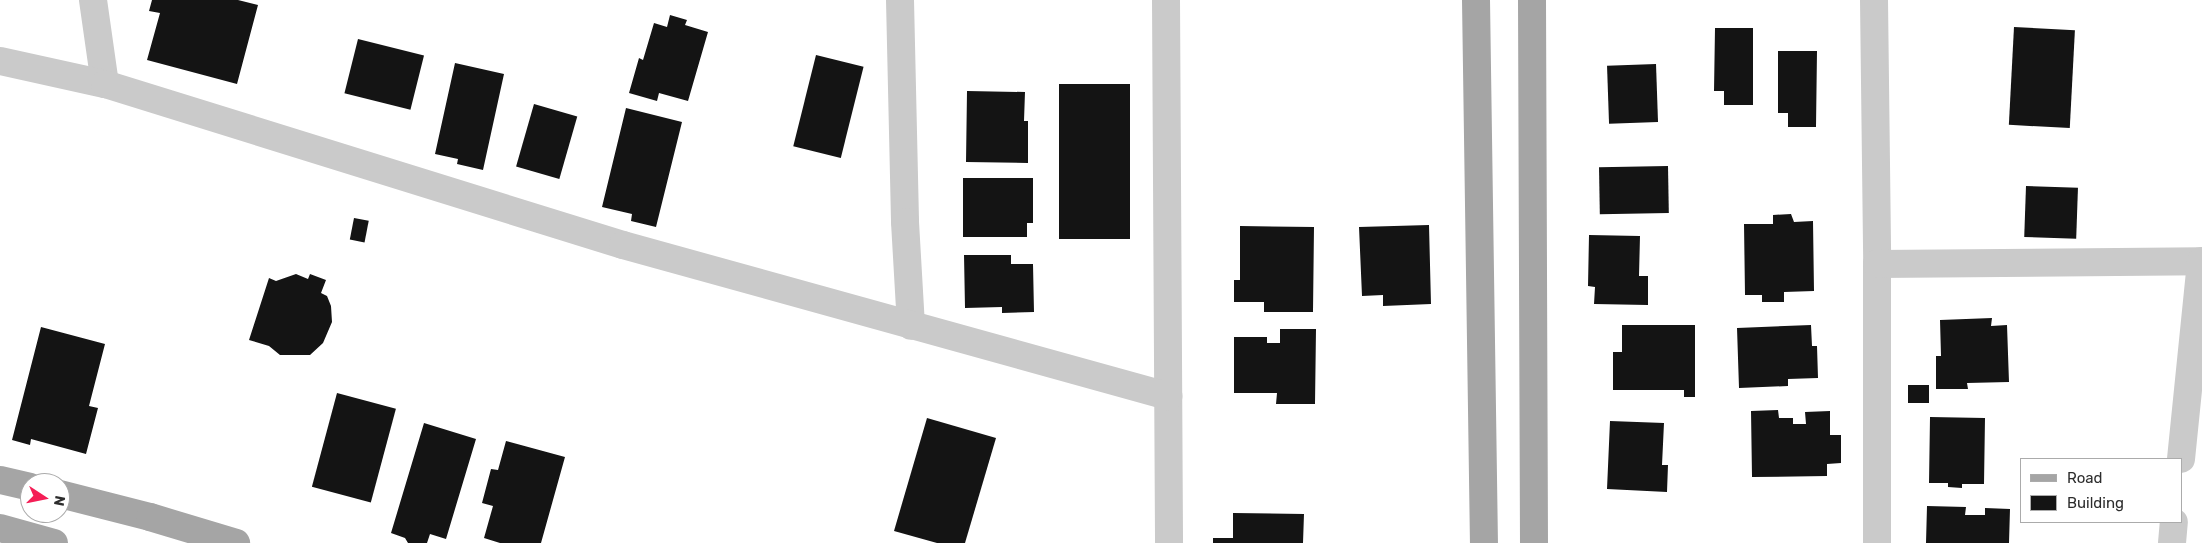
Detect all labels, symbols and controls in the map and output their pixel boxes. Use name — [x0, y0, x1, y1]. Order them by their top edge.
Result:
legend — [2020, 458, 2182, 523]
text: Road — [2067, 469, 2103, 487]
north arrow — [20, 473, 70, 523]
text: N — [50, 494, 69, 507]
text: Building — [2067, 494, 2124, 512]

